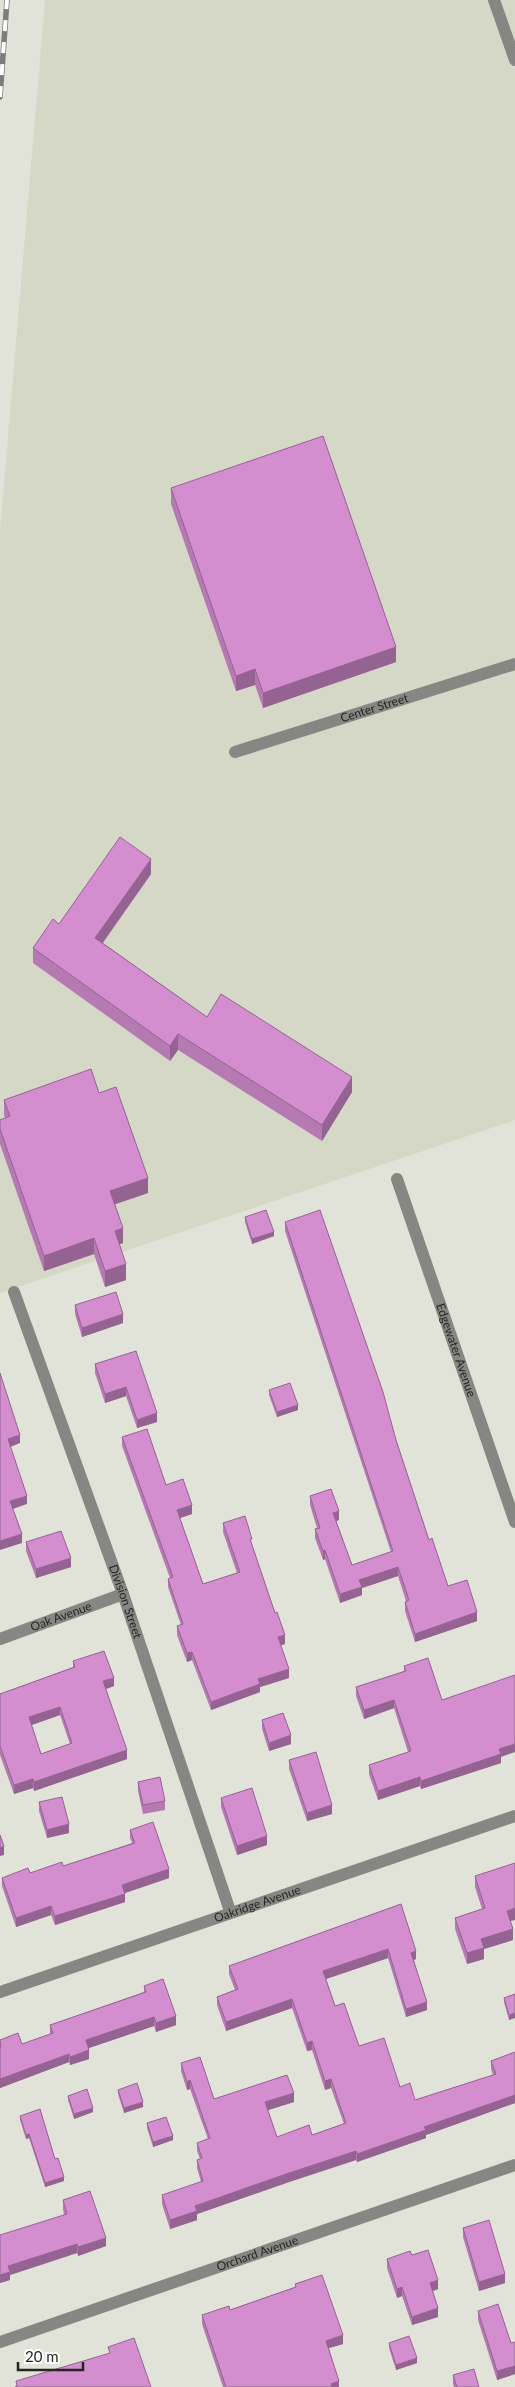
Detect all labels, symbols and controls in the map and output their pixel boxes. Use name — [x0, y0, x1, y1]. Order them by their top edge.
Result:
street label: Center Street — [338, 690, 411, 725]
street label: Edgewater Avenue — [433, 1301, 479, 1399]
street label: Division Street — [106, 1562, 146, 1641]
street label: Oak Avenue — [28, 1598, 93, 1634]
street label: Oakridge Avenue — [212, 1882, 302, 1925]
street label: Orchard Avenue — [214, 2232, 300, 2274]
scale bar — [18, 2340, 82, 2372]
text: 20 m — [25, 2347, 59, 2365]

